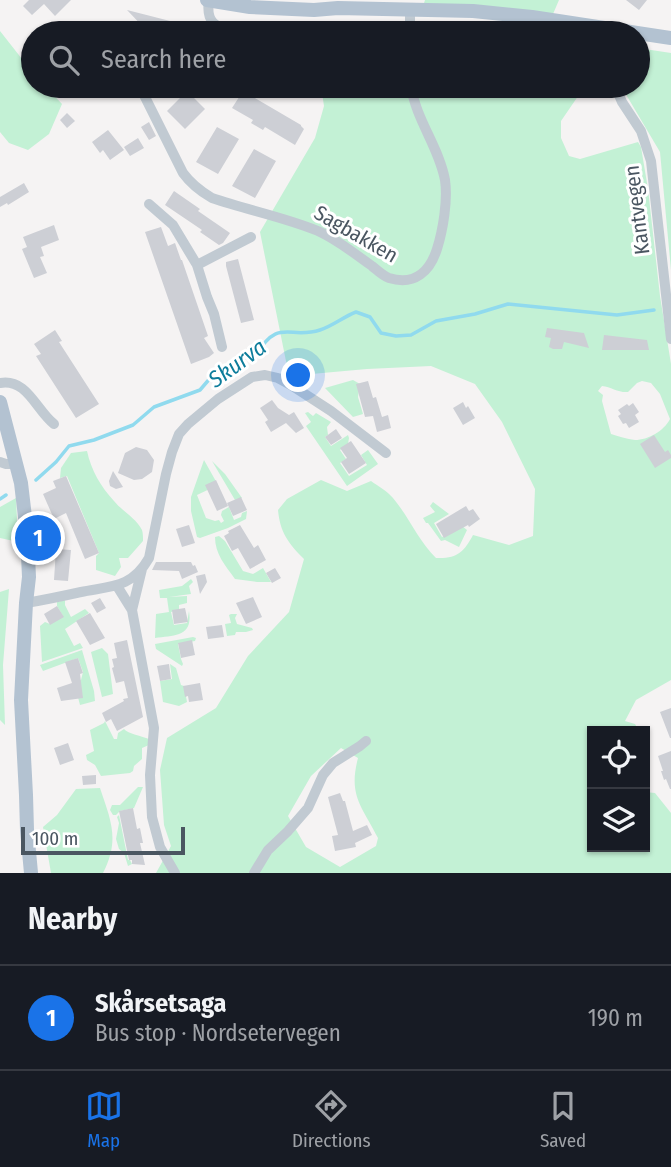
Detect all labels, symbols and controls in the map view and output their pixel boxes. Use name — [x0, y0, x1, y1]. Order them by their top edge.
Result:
search box — [21, 21, 650, 98]
icon: search — [45, 41, 83, 79]
text: Search here — [101, 44, 226, 75]
street label: Kantvegen — [619, 164, 655, 256]
street label: Sagbakken — [309, 200, 403, 268]
water label: Skurva — [202, 333, 271, 394]
your location — [281, 358, 315, 392]
pin: 1 — [15, 512, 61, 564]
map controls — [587, 726, 650, 852]
button: locate — [587, 726, 650, 789]
button: layers — [587, 789, 650, 852]
scale bar — [21, 824, 186, 856]
text: 100 m — [32, 827, 78, 850]
text: Nearby — [28, 901, 117, 937]
text: Skårsetsaga — [95, 988, 226, 1019]
text: 1 — [46, 1004, 56, 1032]
text: 190 m — [588, 1004, 643, 1032]
text: Bus stop · Nordsetervegen — [95, 1019, 341, 1047]
tab: Map — [85, 1087, 123, 1152]
tab: Directions — [292, 1087, 371, 1152]
tab: Saved — [540, 1087, 586, 1152]

